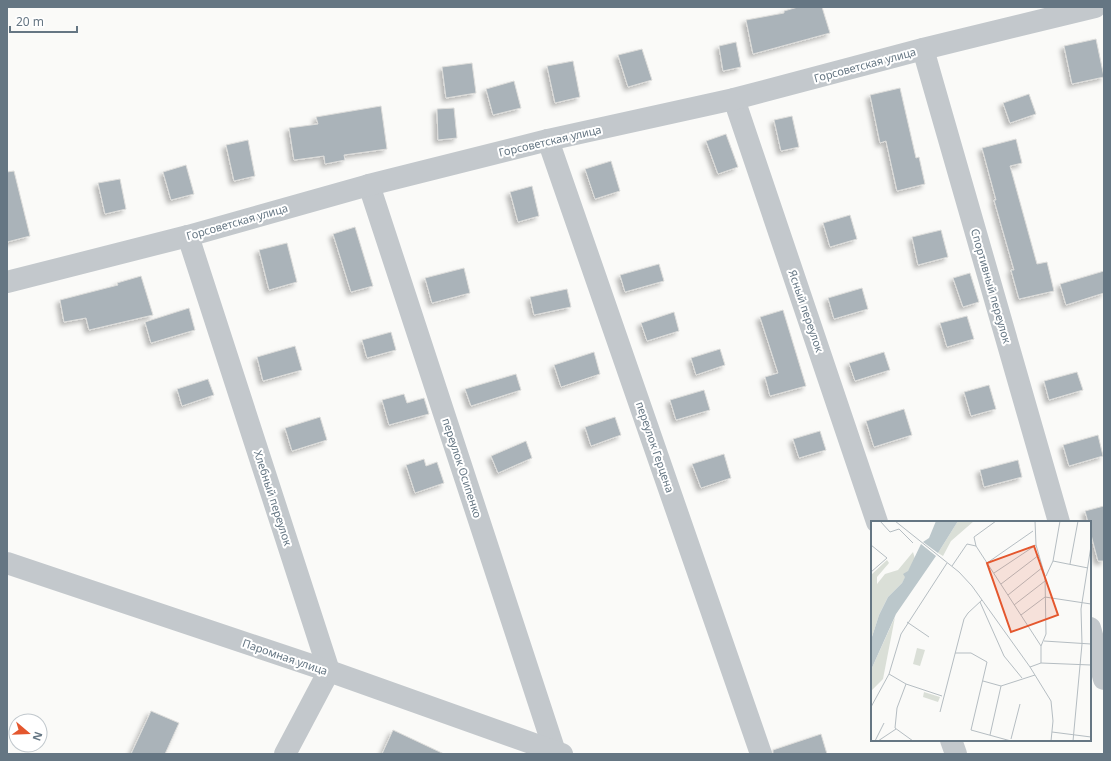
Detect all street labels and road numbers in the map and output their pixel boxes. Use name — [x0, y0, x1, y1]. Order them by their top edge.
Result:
street label: Горсоветская улица — [812, 44, 918, 85]
street label: Горсоветская улица — [497, 121, 603, 160]
street label: Горсоветская улица — [184, 200, 289, 243]
street label: Спортивный переулок — [968, 227, 1015, 345]
street label: Ясный переулок — [785, 268, 828, 354]
street label: переулок Герцена — [633, 399, 678, 494]
street label: переулок Осипенко — [439, 416, 486, 520]
street label: Хлебный переулок — [251, 448, 296, 548]
street label: Паромная улица — [241, 635, 330, 678]

